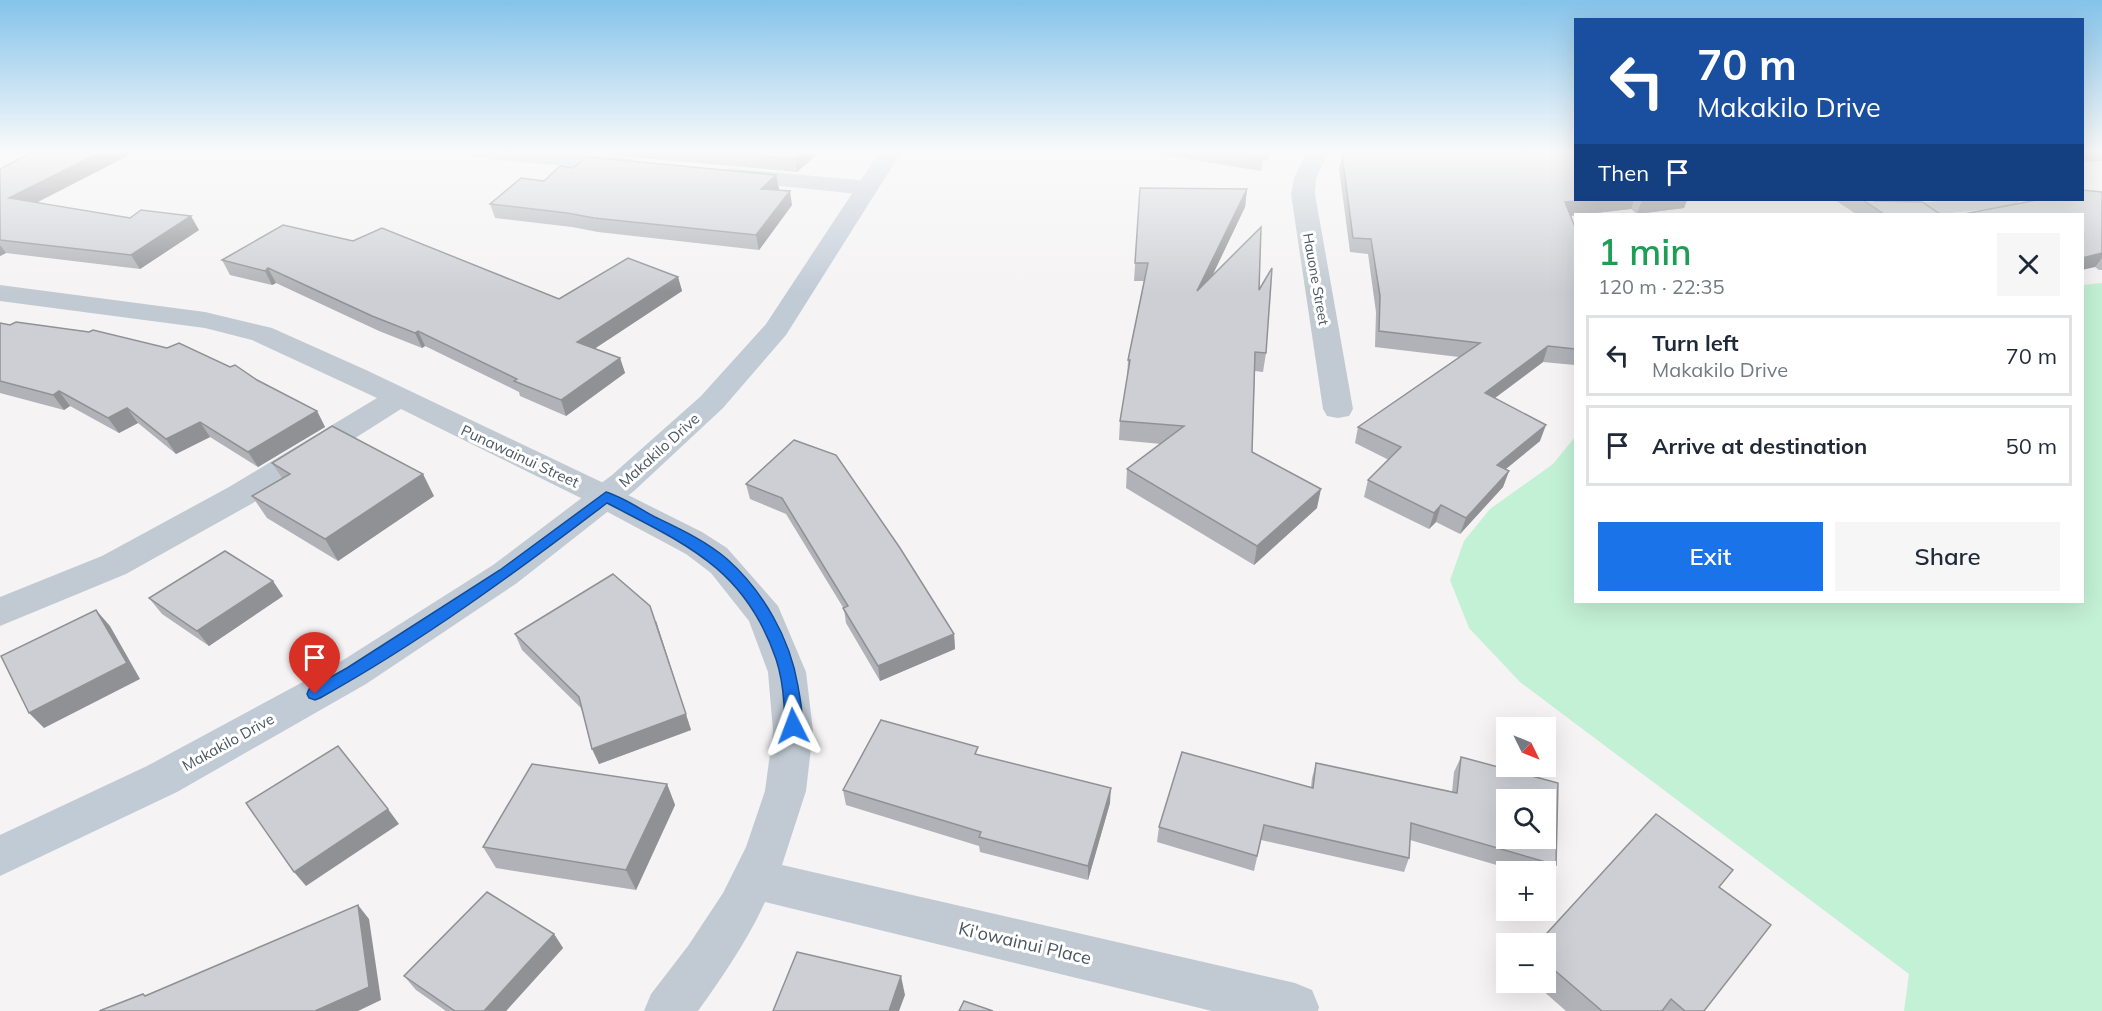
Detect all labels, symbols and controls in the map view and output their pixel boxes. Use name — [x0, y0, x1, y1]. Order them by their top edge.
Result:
text: 70 m — [1697, 38, 1797, 91]
icon: left — [1598, 42, 1676, 120]
text: Makakilo Drive — [1697, 90, 1881, 124]
icon: arrive — [1661, 156, 1694, 189]
text: Then — [1598, 159, 1649, 187]
text: 1 min — [1598, 229, 1692, 274]
street label: Hauone Street — [1299, 231, 1333, 327]
button: close — [1997, 233, 2060, 296]
text: 120 m · 22:35 — [1598, 274, 1724, 299]
text: Turn left — [1652, 329, 1739, 357]
icon: left — [1601, 339, 1634, 372]
text: 70 m — [2006, 342, 2057, 370]
text: Makakilo Drive — [1652, 357, 1788, 382]
street label: Makakilo Drive — [615, 409, 703, 491]
street label: Punawainui Street — [458, 420, 582, 492]
icon: arrive — [1601, 429, 1634, 462]
text: Arrive at destination — [1652, 432, 1867, 460]
text: 50 m — [2006, 432, 2057, 460]
button: Exit — [1598, 522, 1823, 591]
button: Share — [1835, 522, 2060, 591]
pin — [289, 632, 340, 694]
icon: arrive — [298, 641, 331, 674]
position arrow — [761, 694, 825, 758]
street label: Makakilo Drive — [179, 709, 277, 775]
north arrow — [1496, 717, 1556, 777]
map controls — [1496, 717, 1556, 993]
button: search — [1496, 789, 1556, 849]
button: + — [1496, 861, 1556, 921]
street label: Ki'owainui Place — [956, 917, 1094, 969]
button: − — [1496, 933, 1556, 993]

